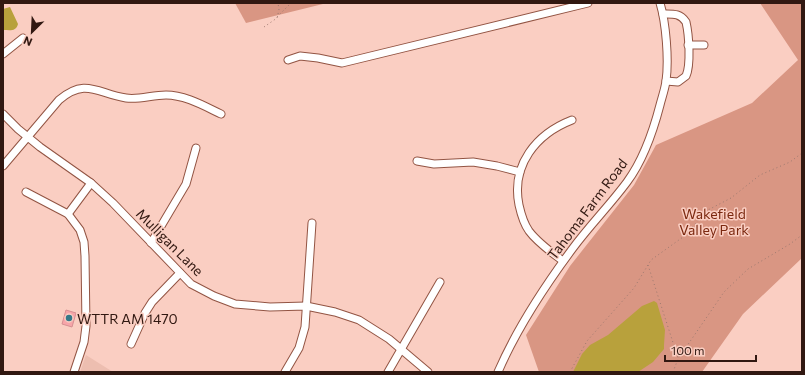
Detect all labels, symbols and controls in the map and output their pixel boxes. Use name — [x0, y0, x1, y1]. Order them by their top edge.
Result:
north arrow — [12, 12, 52, 52]
text: N — [21, 34, 34, 49]
street label: Tahoma Farm Road — [544, 155, 630, 263]
street label: Mulligan Lane — [133, 205, 207, 279]
park label: Wakefield Valley Park — [679, 205, 749, 238]
place label: WTTR AM 1470 — [77, 310, 178, 327]
marker: WTTR AM 1470 — [64, 313, 74, 323]
scale bar — [665, 337, 756, 363]
text: 100 m — [671, 343, 705, 357]

